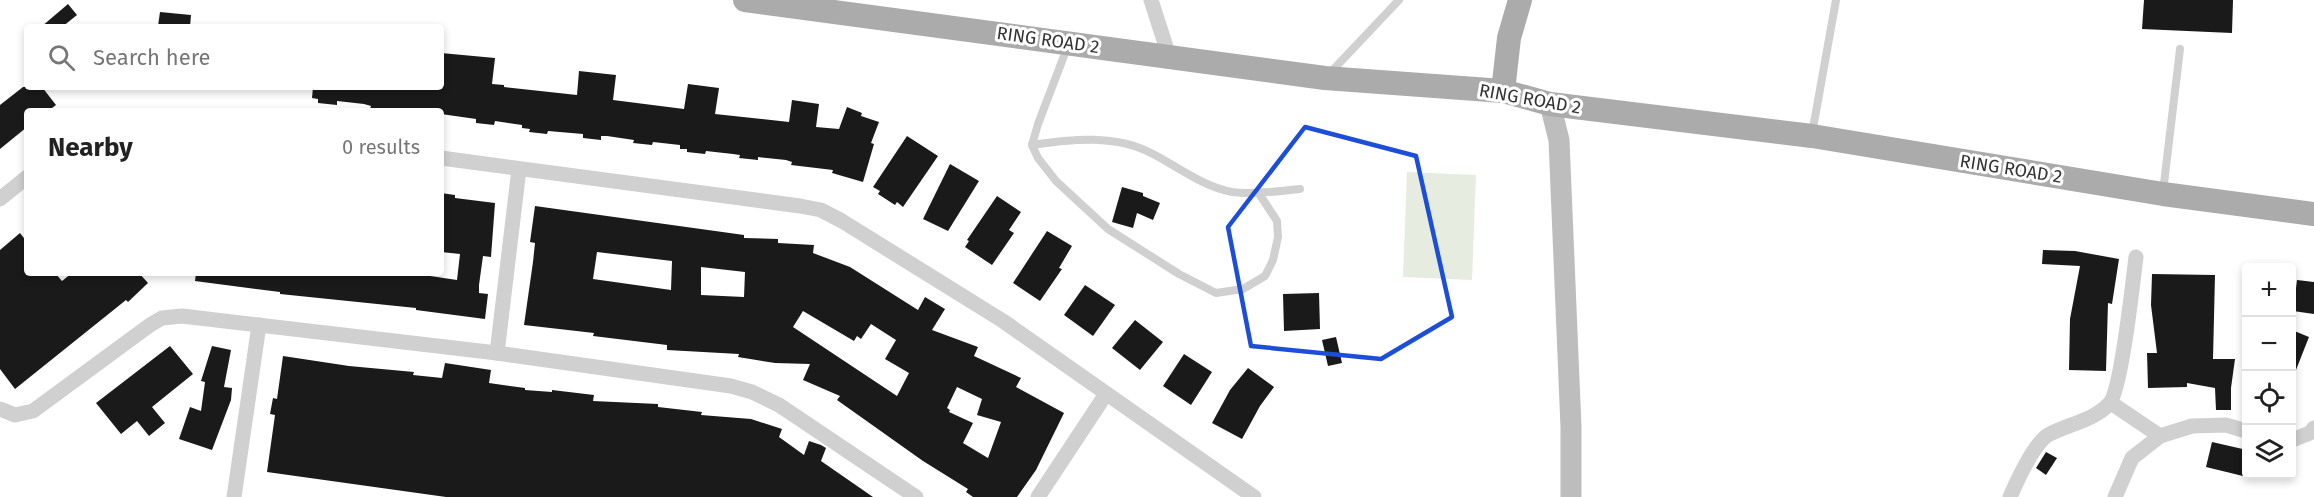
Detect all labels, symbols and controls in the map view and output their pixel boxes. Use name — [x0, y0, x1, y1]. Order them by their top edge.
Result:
street label: RING ROAD 2 — [995, 22, 1101, 58]
search box — [24, 24, 444, 90]
icon: search — [45, 41, 78, 74]
text: Search here — [93, 44, 211, 71]
street label: RING ROAD 2 — [1477, 79, 1583, 119]
text: Nearby — [48, 132, 133, 163]
text: 0 results — [342, 135, 420, 159]
street label: RING ROAD 2 — [1958, 150, 2064, 188]
map controls — [2242, 263, 2296, 479]
button: + — [2242, 263, 2296, 317]
button: − — [2242, 317, 2296, 371]
button: locate — [2242, 371, 2296, 425]
button: layers — [2242, 425, 2296, 479]

